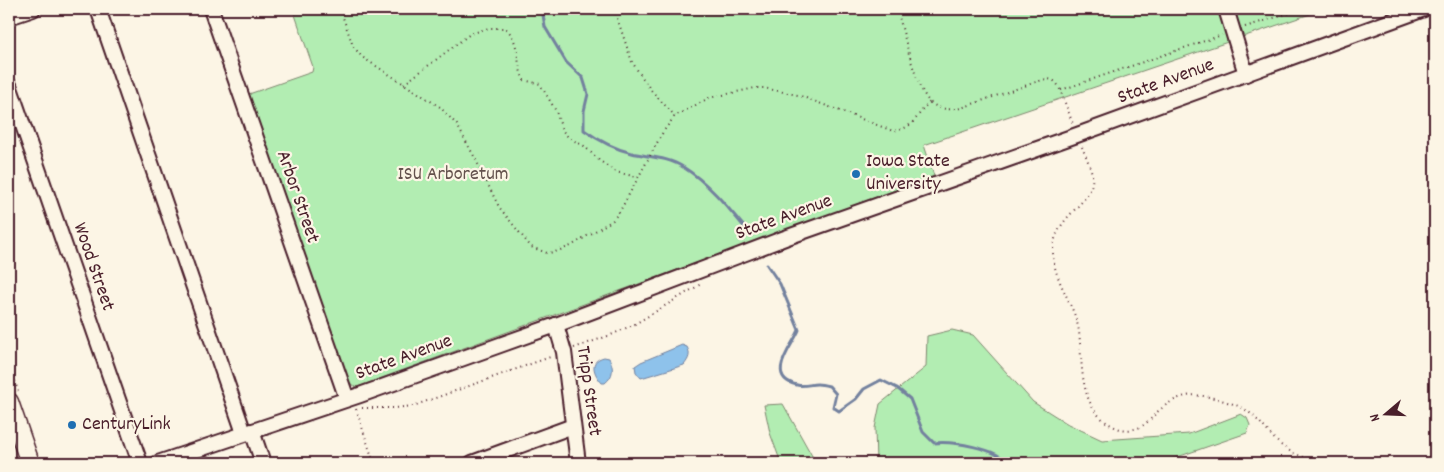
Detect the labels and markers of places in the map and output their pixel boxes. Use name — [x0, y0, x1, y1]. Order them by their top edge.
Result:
place label: Iowa State University — [866, 148, 950, 199]
marker: Iowa State University — [850, 168, 862, 180]
place label: CenturyLink — [82, 411, 171, 439]
marker: CenturyLink — [66, 419, 78, 431]

